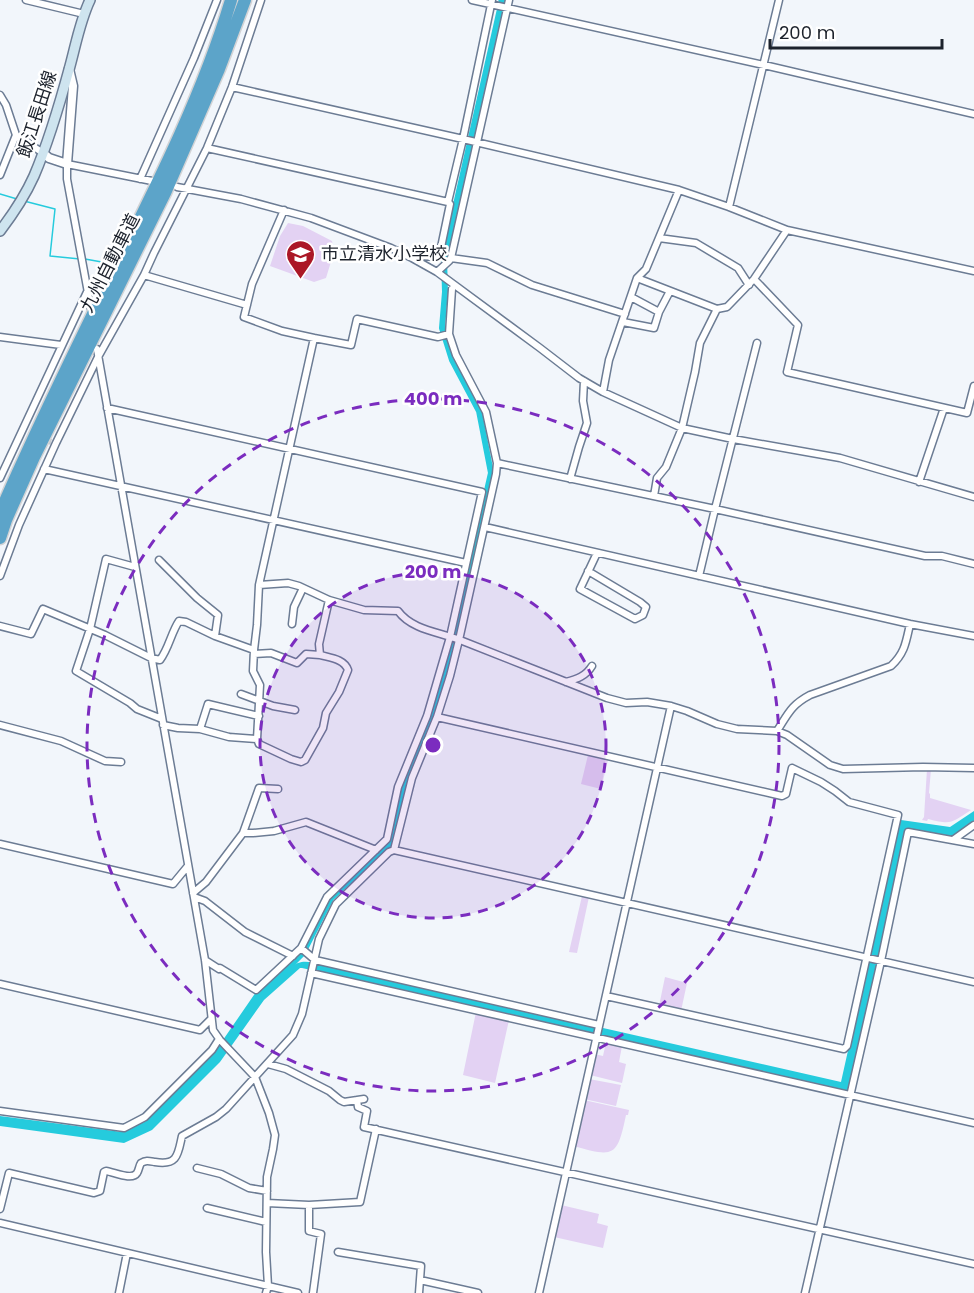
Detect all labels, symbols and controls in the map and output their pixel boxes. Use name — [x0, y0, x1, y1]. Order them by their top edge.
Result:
scale bar — [770, 12, 942, 50]
text: 200 m — [779, 20, 835, 45]
street label: 飯江長田線 — [11, 67, 62, 161]
street label: 九州自動車道 — [74, 209, 145, 317]
school or university icon: 市立清水小学校 — [284, 238, 316, 280]
place label: 市立清水小学校 — [321, 241, 447, 266]
text: 400 m — [404, 386, 462, 411]
text: 200 m — [405, 559, 461, 584]
centre of rings — [423, 735, 443, 755]

